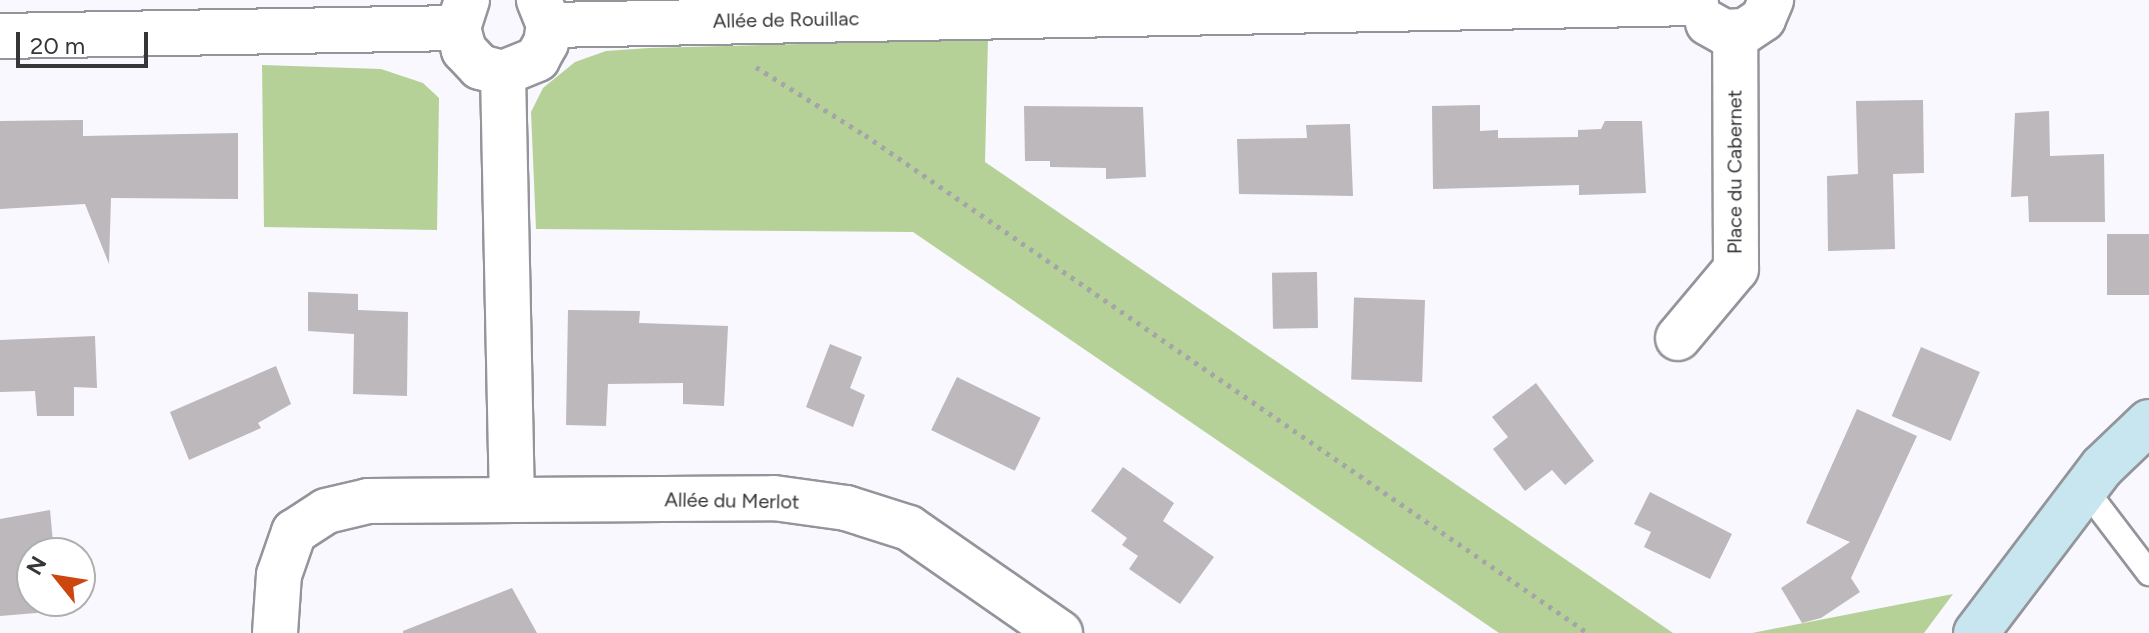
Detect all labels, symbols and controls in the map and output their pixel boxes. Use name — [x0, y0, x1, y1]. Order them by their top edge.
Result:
street label: Allée de Rouillac — [713, 7, 859, 33]
scale bar — [20, 16, 152, 66]
text: 20 m — [30, 31, 85, 60]
street label: Place du Cabernet — [1723, 90, 1747, 254]
street label: Allée du Merlot — [664, 488, 800, 514]
north arrow — [16, 537, 96, 617]
text: N — [21, 552, 52, 580]

